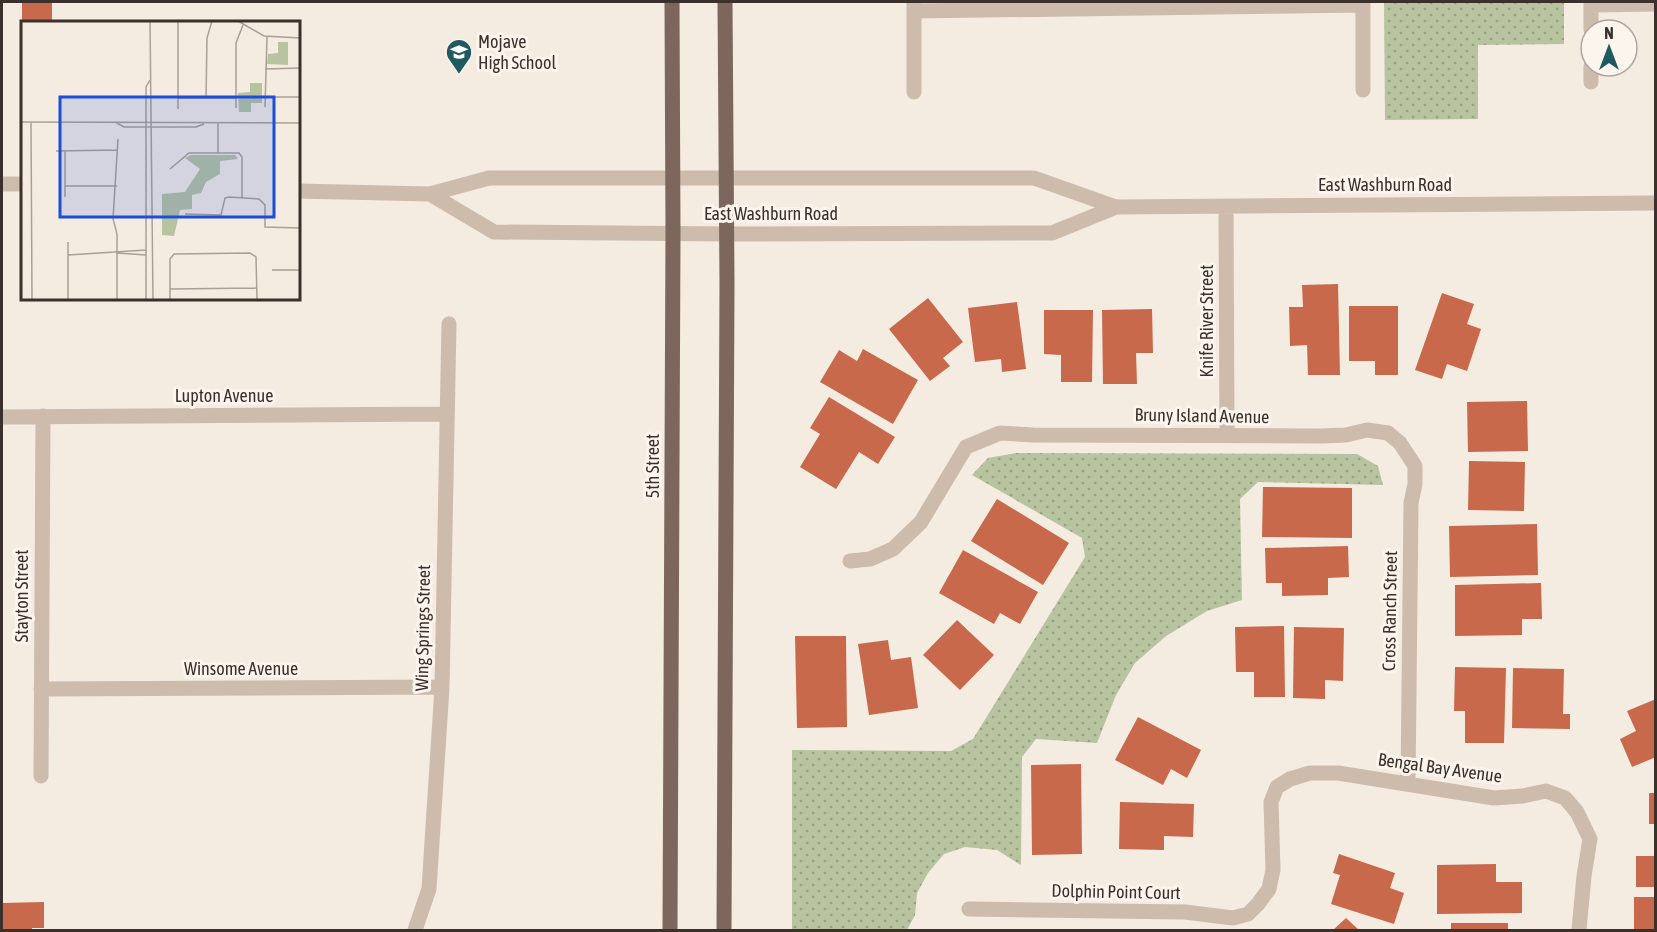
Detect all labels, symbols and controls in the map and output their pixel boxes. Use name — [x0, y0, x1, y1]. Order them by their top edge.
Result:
north arrow — [1579, 18, 1639, 78]
inset map — [21, 21, 300, 300]
text: N — [1604, 24, 1614, 42]
place label: Mojave High School — [478, 31, 556, 73]
school or university icon: Mojave High School — [444, 37, 474, 75]
street label: East Washburn Road — [1318, 174, 1452, 195]
street label: East Washburn Road — [704, 203, 838, 224]
street label: Knife River Street — [1196, 264, 1217, 378]
street label: Lupton Avenue — [175, 385, 273, 406]
street label: Bruny Island Avenue — [1134, 404, 1270, 427]
street label: 5th Street — [642, 434, 663, 498]
street label: Stayton Street — [11, 550, 32, 642]
street label: Cross Ranch Street — [1378, 551, 1401, 671]
street label: Wing Springs Street — [411, 565, 434, 691]
street label: Winsome Avenue — [184, 658, 298, 679]
street label: Bengal Bay Avenue — [1377, 748, 1503, 787]
street label: Dolphin Point Court — [1051, 880, 1181, 903]

